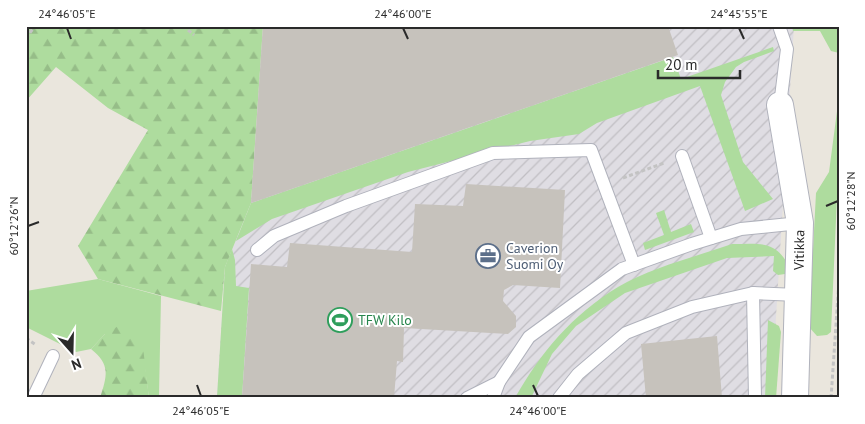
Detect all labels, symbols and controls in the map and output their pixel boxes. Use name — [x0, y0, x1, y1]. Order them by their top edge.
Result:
text: 24°46'05"E — [38, 6, 96, 21]
text: 24°46'00"E — [374, 6, 432, 21]
text: 24°45'55"E — [710, 6, 768, 21]
scale bar — [658, 48, 740, 80]
text: 20 m — [665, 55, 698, 74]
text: 60°12'28"N — [843, 171, 858, 231]
text: 60°12'26"N — [6, 196, 21, 256]
street label: Vitikka — [790, 230, 808, 271]
place label: Caverion Suomi Oy — [506, 239, 564, 273]
office icon: Caverion Suomi Oy — [475, 243, 501, 269]
sports icon: TFW Kilo — [327, 307, 353, 333]
place label: TFW Kilo — [358, 311, 412, 329]
north arrow — [48, 326, 98, 376]
text: N — [69, 354, 84, 374]
text: 24°46'05"E — [172, 403, 230, 418]
text: 24°46'00"E — [509, 403, 567, 418]

